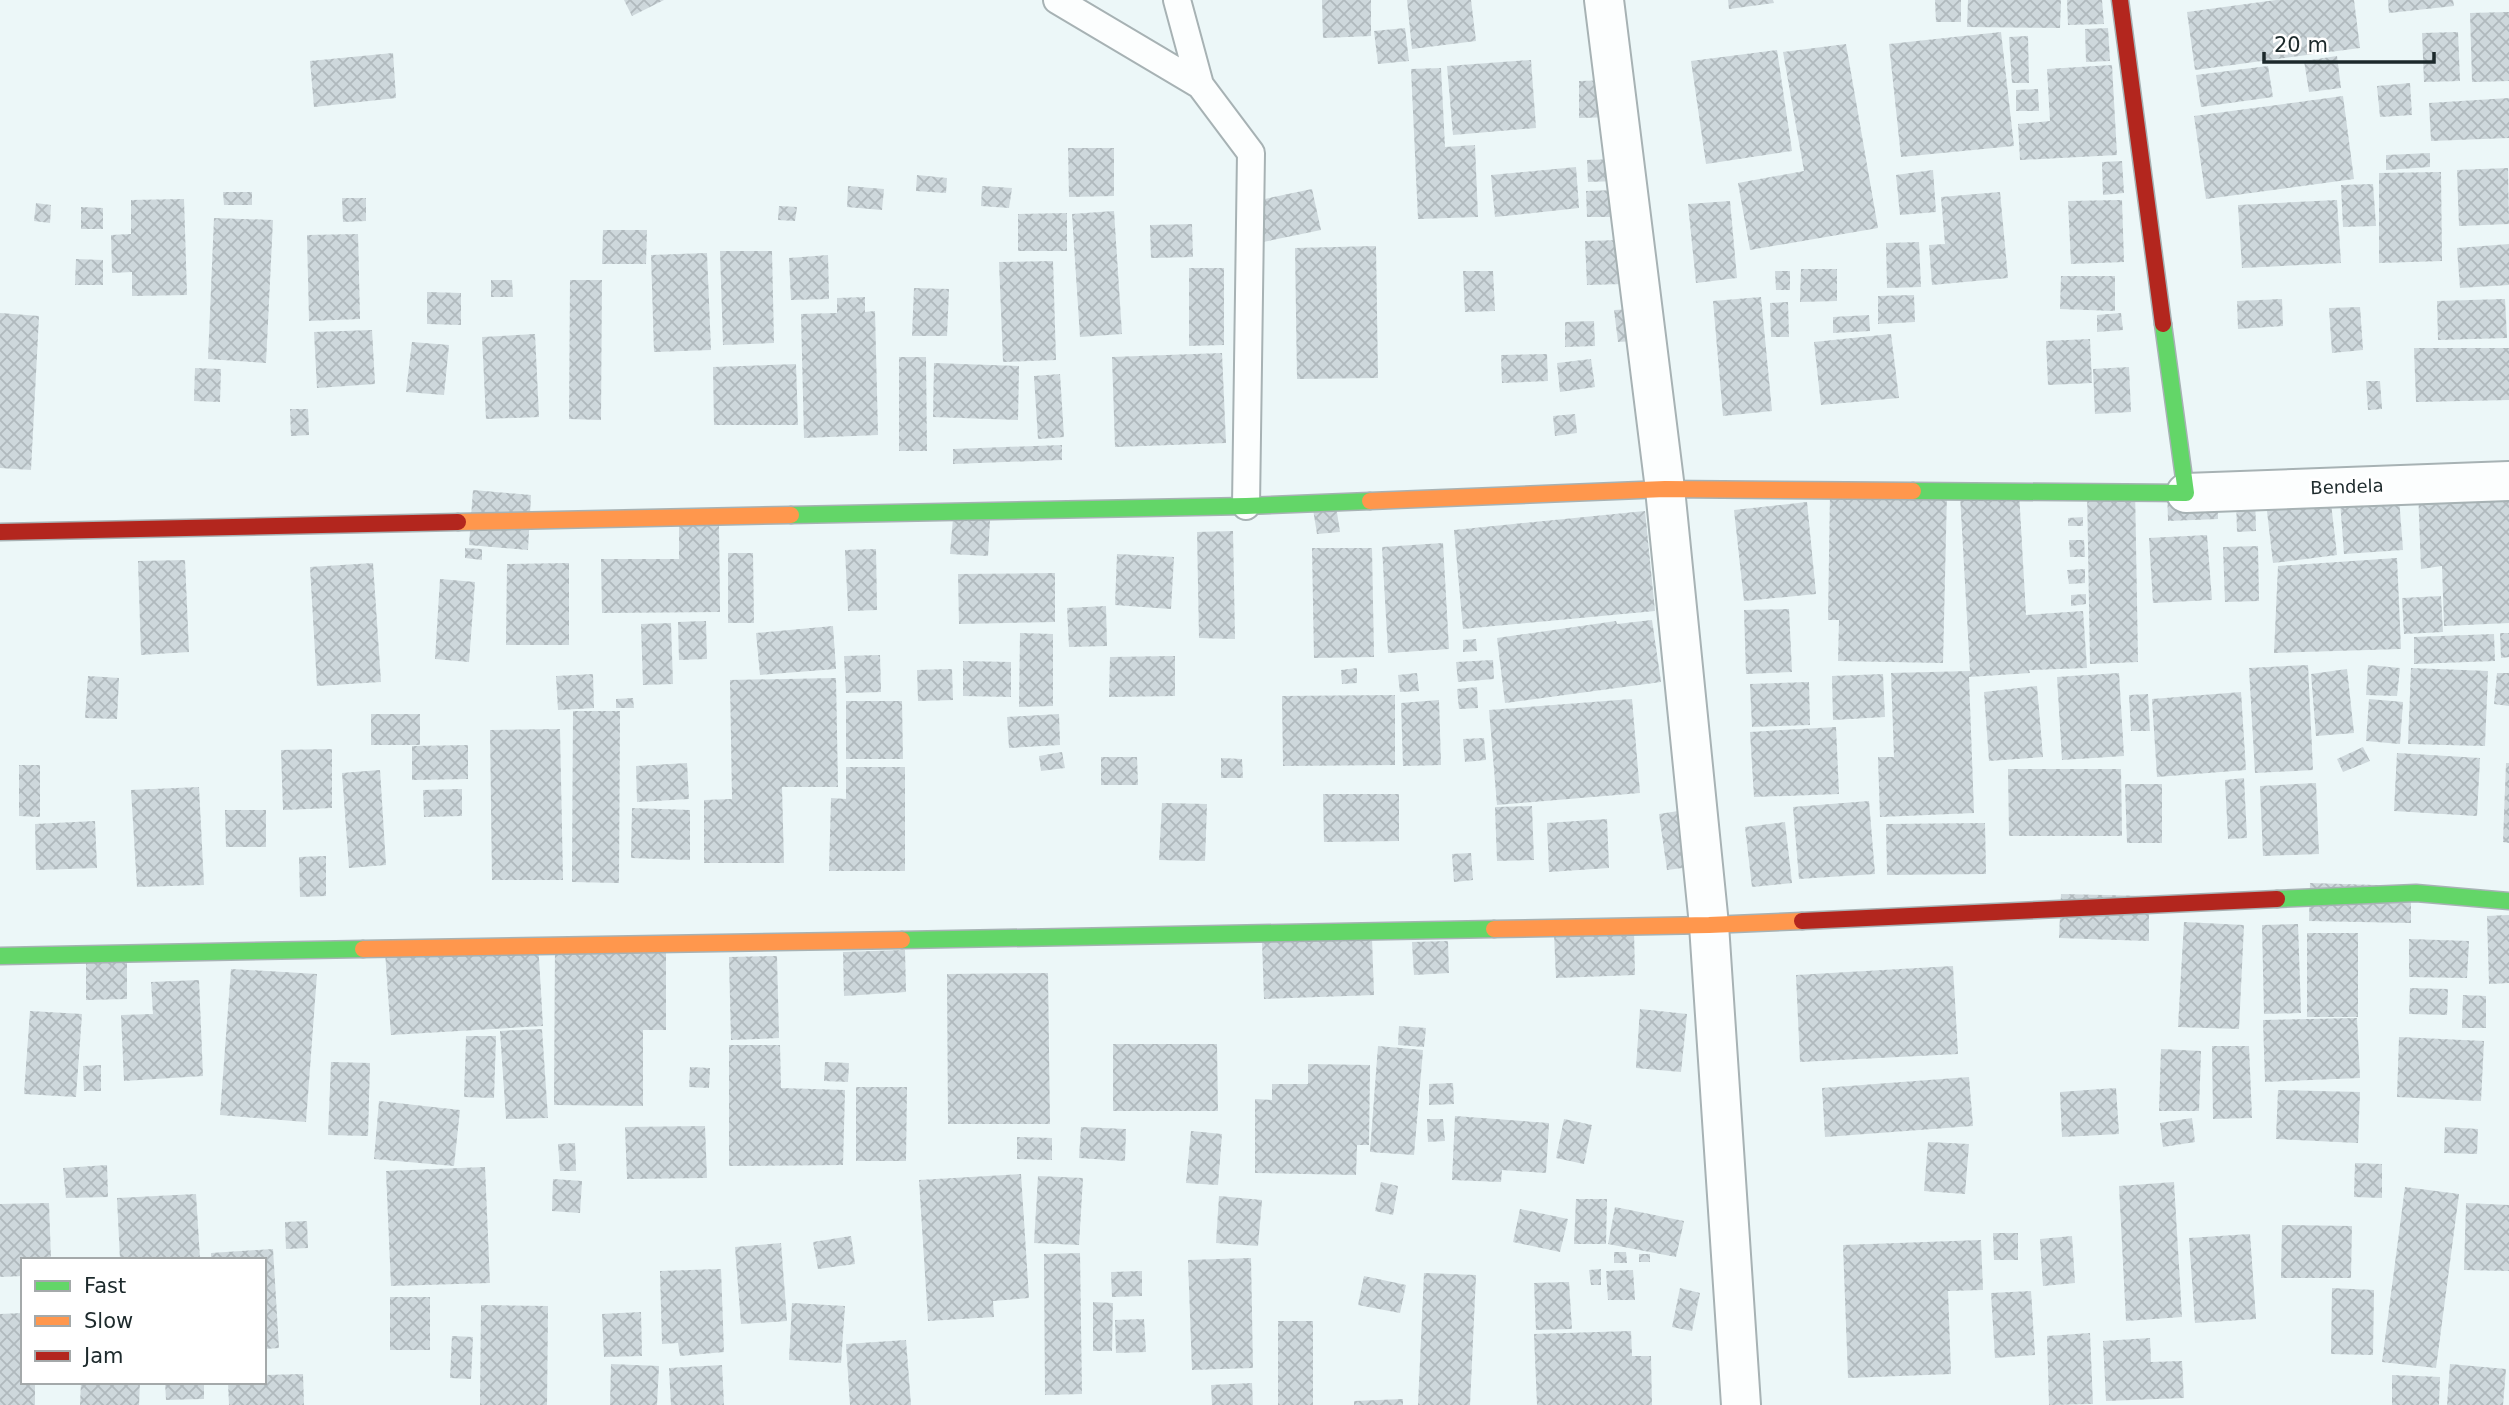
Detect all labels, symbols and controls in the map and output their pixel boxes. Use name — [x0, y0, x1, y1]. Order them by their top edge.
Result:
scale bar — [2264, 21, 2434, 65]
text: 20 m — [2274, 33, 2328, 57]
street label: Bendela — [2310, 475, 2384, 498]
legend — [21, 1258, 266, 1384]
text: Fast — [84, 1274, 126, 1298]
text: Slow — [84, 1309, 133, 1333]
text: Jam — [82, 1344, 124, 1368]

